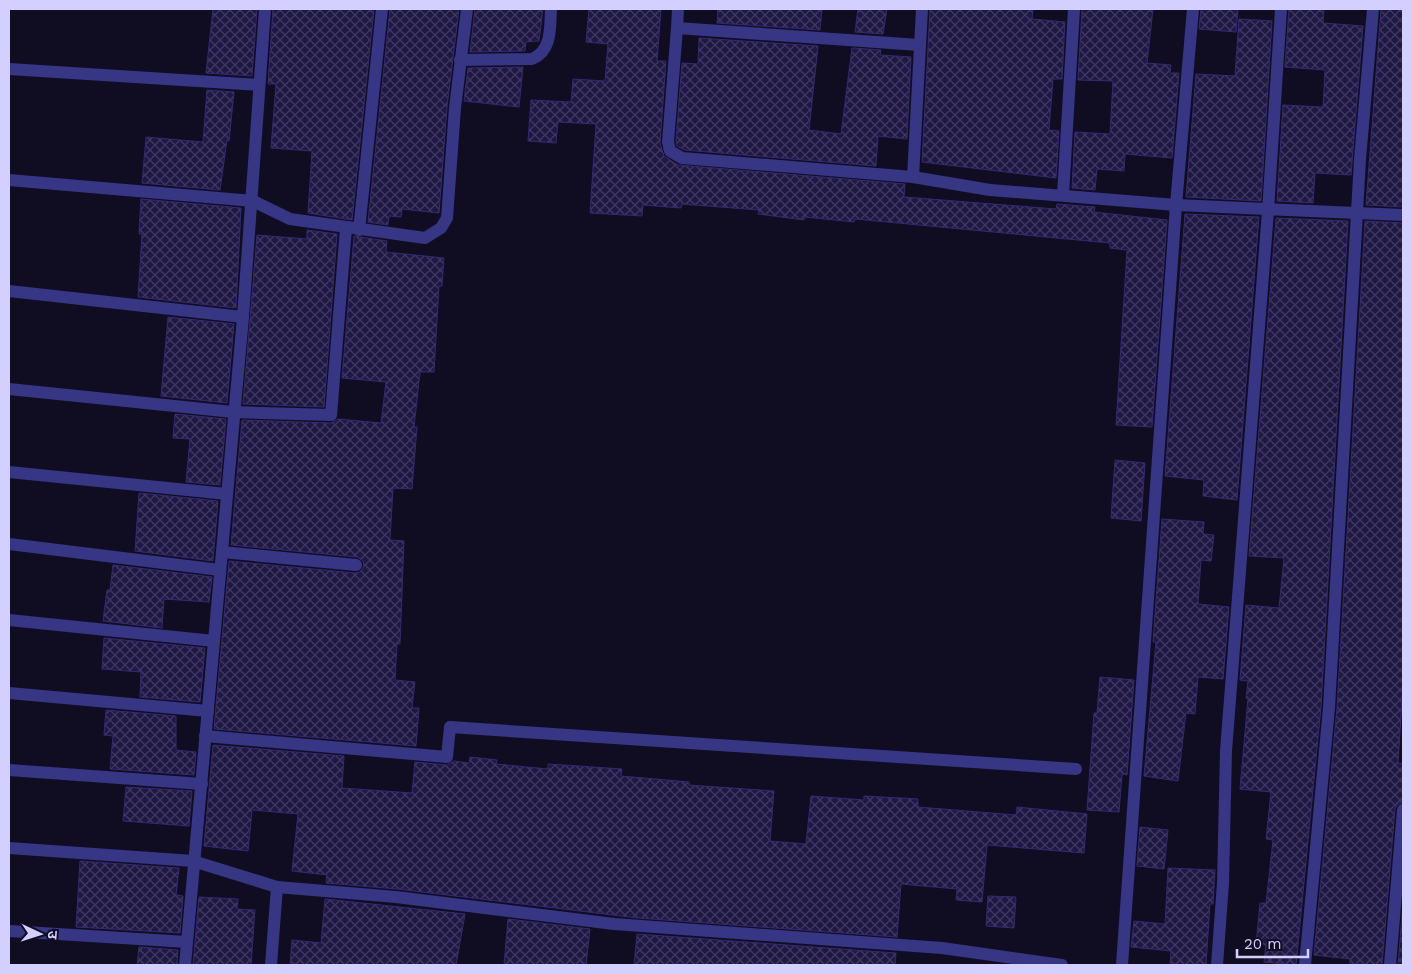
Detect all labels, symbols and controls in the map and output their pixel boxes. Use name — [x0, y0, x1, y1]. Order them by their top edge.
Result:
north arrow — [15, 909, 65, 959]
scale bar — [1237, 926, 1308, 958]
text: उ — [45, 930, 61, 940]
text: 20 m — [1244, 935, 1282, 953]

